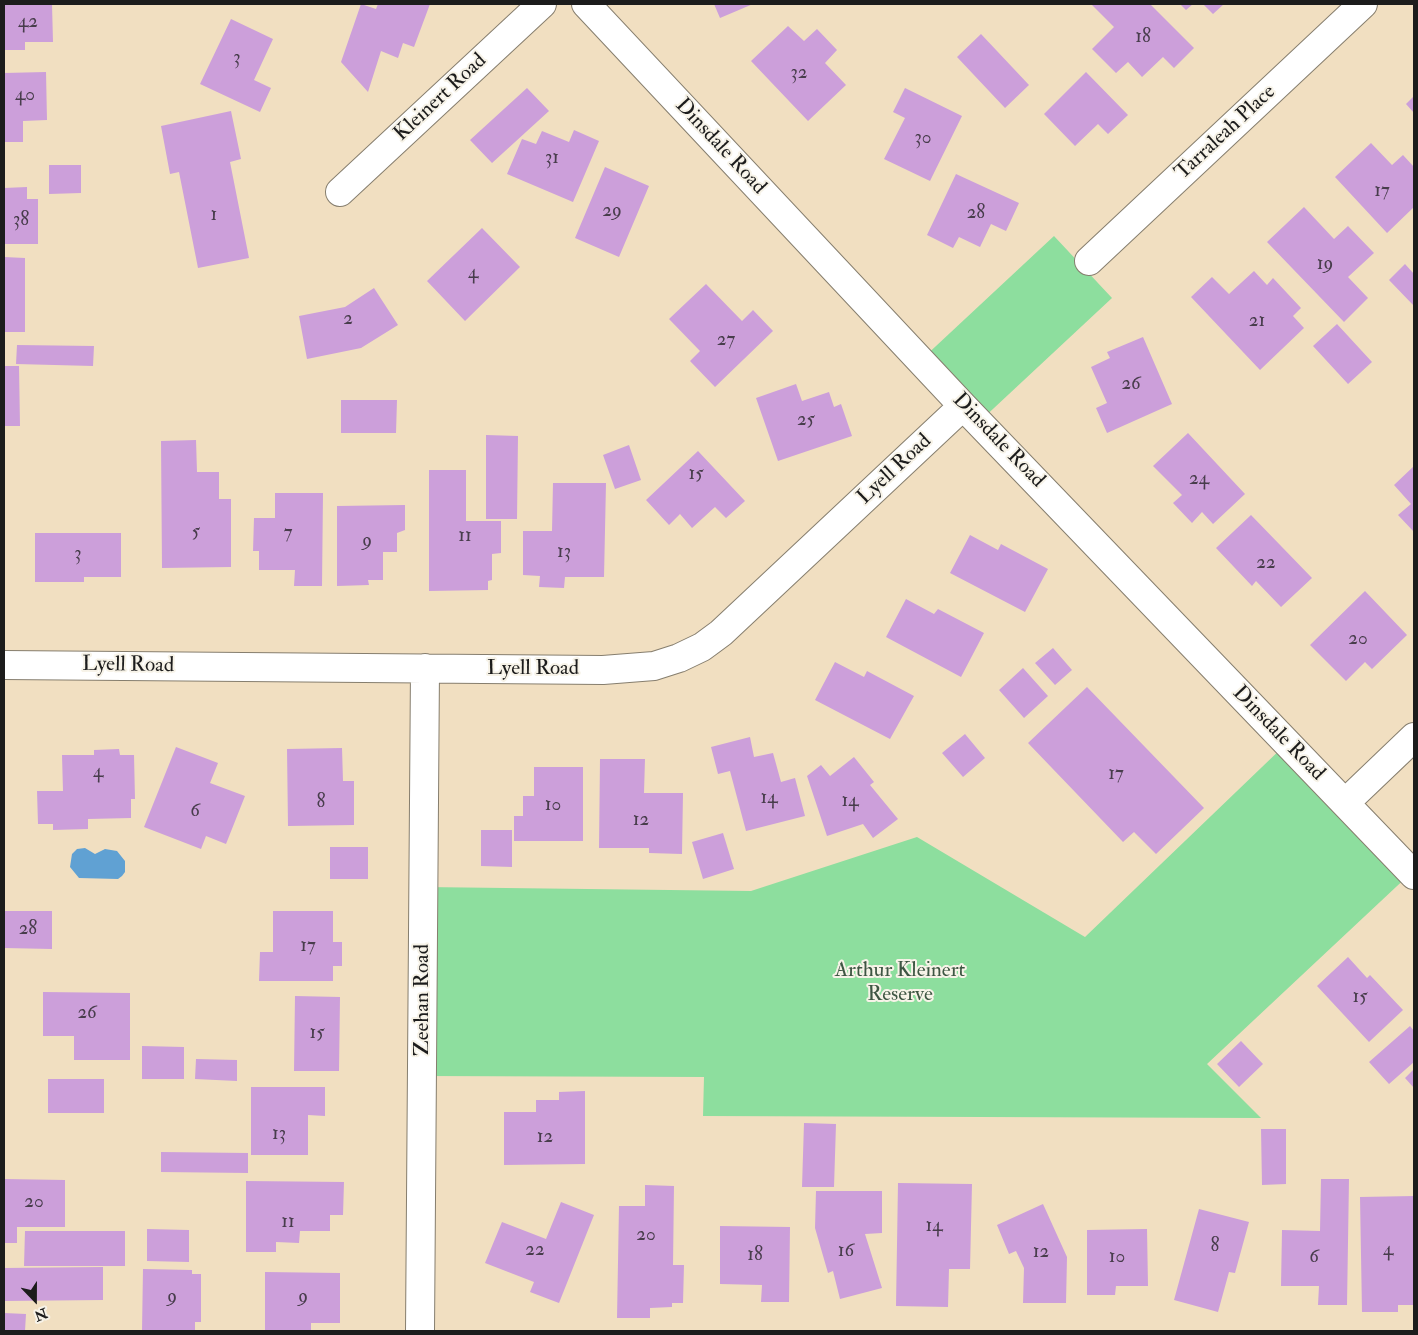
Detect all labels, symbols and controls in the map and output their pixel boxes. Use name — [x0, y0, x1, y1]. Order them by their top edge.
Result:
house number: 42 — [18, 12, 38, 34]
house number: 18 — [1135, 27, 1151, 49]
house number: 3 — [233, 48, 241, 70]
street label: Kleinert Road — [390, 49, 492, 147]
house number: 32 — [791, 63, 807, 85]
street label: Tarraleah Place — [1171, 80, 1281, 186]
house number: 40 — [15, 85, 35, 107]
street label: Dinsdale Road — [669, 94, 771, 200]
house number: 30 — [914, 128, 932, 150]
house number: 31 — [545, 148, 559, 170]
house number: 17 — [1374, 181, 1390, 203]
house number: 29 — [602, 201, 622, 223]
house number: 28 — [967, 203, 985, 225]
house number: 1 — [211, 205, 217, 227]
house number: 38 — [13, 210, 29, 232]
house number: 19 — [1317, 254, 1333, 276]
house number: 4 — [468, 263, 478, 285]
house number: 2 — [343, 309, 353, 331]
house number: 21 — [1249, 311, 1265, 333]
house number: 27 — [717, 330, 735, 352]
house number: 26 — [1121, 374, 1141, 396]
street label: Dinsdale Road — [947, 388, 1049, 494]
house number: 25 — [797, 410, 815, 432]
street label: Lyell Road — [853, 429, 937, 511]
house number: 15 — [688, 464, 704, 486]
house number: 24 — [1189, 469, 1209, 491]
house number: 5 — [192, 522, 200, 544]
house number: 7 — [284, 523, 292, 545]
house number: 11 — [458, 526, 472, 548]
house number: 9 — [362, 531, 372, 553]
house number: 13 — [557, 542, 571, 564]
house number: 3 — [74, 544, 82, 566]
house number: 22 — [1256, 553, 1276, 575]
house number: 20 — [1348, 629, 1368, 651]
street label: Lyell Road — [82, 653, 174, 679]
street label: Lyell Road — [487, 656, 579, 682]
street label: Dinsdale Road — [1227, 681, 1329, 787]
house number: 4 — [93, 762, 103, 784]
house number: 17 — [1108, 764, 1124, 786]
house number: 14 — [760, 788, 778, 810]
house number: 14 — [841, 791, 859, 813]
house number: 8 — [317, 792, 325, 814]
house number: 10 — [545, 795, 561, 817]
house number: 6 — [190, 801, 200, 823]
house number: 12 — [633, 810, 649, 832]
house number: 28 — [19, 919, 37, 941]
house number: 17 — [300, 936, 316, 958]
street label: Zeehan Road — [410, 944, 436, 1056]
park label: Arthur Kleinert Reserve — [835, 958, 965, 1008]
house number: 15 — [1352, 987, 1368, 1009]
house number: 26 — [77, 1003, 97, 1025]
house number: 15 — [309, 1023, 325, 1045]
house number: 13 — [272, 1124, 286, 1146]
house number: 12 — [537, 1127, 553, 1149]
house number: 20 — [24, 1192, 44, 1214]
house number: 11 — [281, 1212, 295, 1234]
house number: 14 — [925, 1216, 943, 1238]
house number: 20 — [636, 1225, 656, 1247]
house number: 8 — [1211, 1236, 1219, 1258]
house number: 22 — [525, 1240, 545, 1262]
house number: 4 — [1383, 1240, 1393, 1262]
house number: 16 — [838, 1241, 854, 1263]
house number: 12 — [1033, 1242, 1049, 1264]
house number: 18 — [747, 1245, 763, 1267]
house number: 10 — [1109, 1247, 1125, 1269]
house number: 6 — [1309, 1247, 1319, 1269]
north arrow — [10, 1275, 60, 1325]
house number: 9 — [167, 1287, 177, 1309]
house number: 9 — [298, 1287, 308, 1309]
text: N — [32, 1304, 50, 1325]

